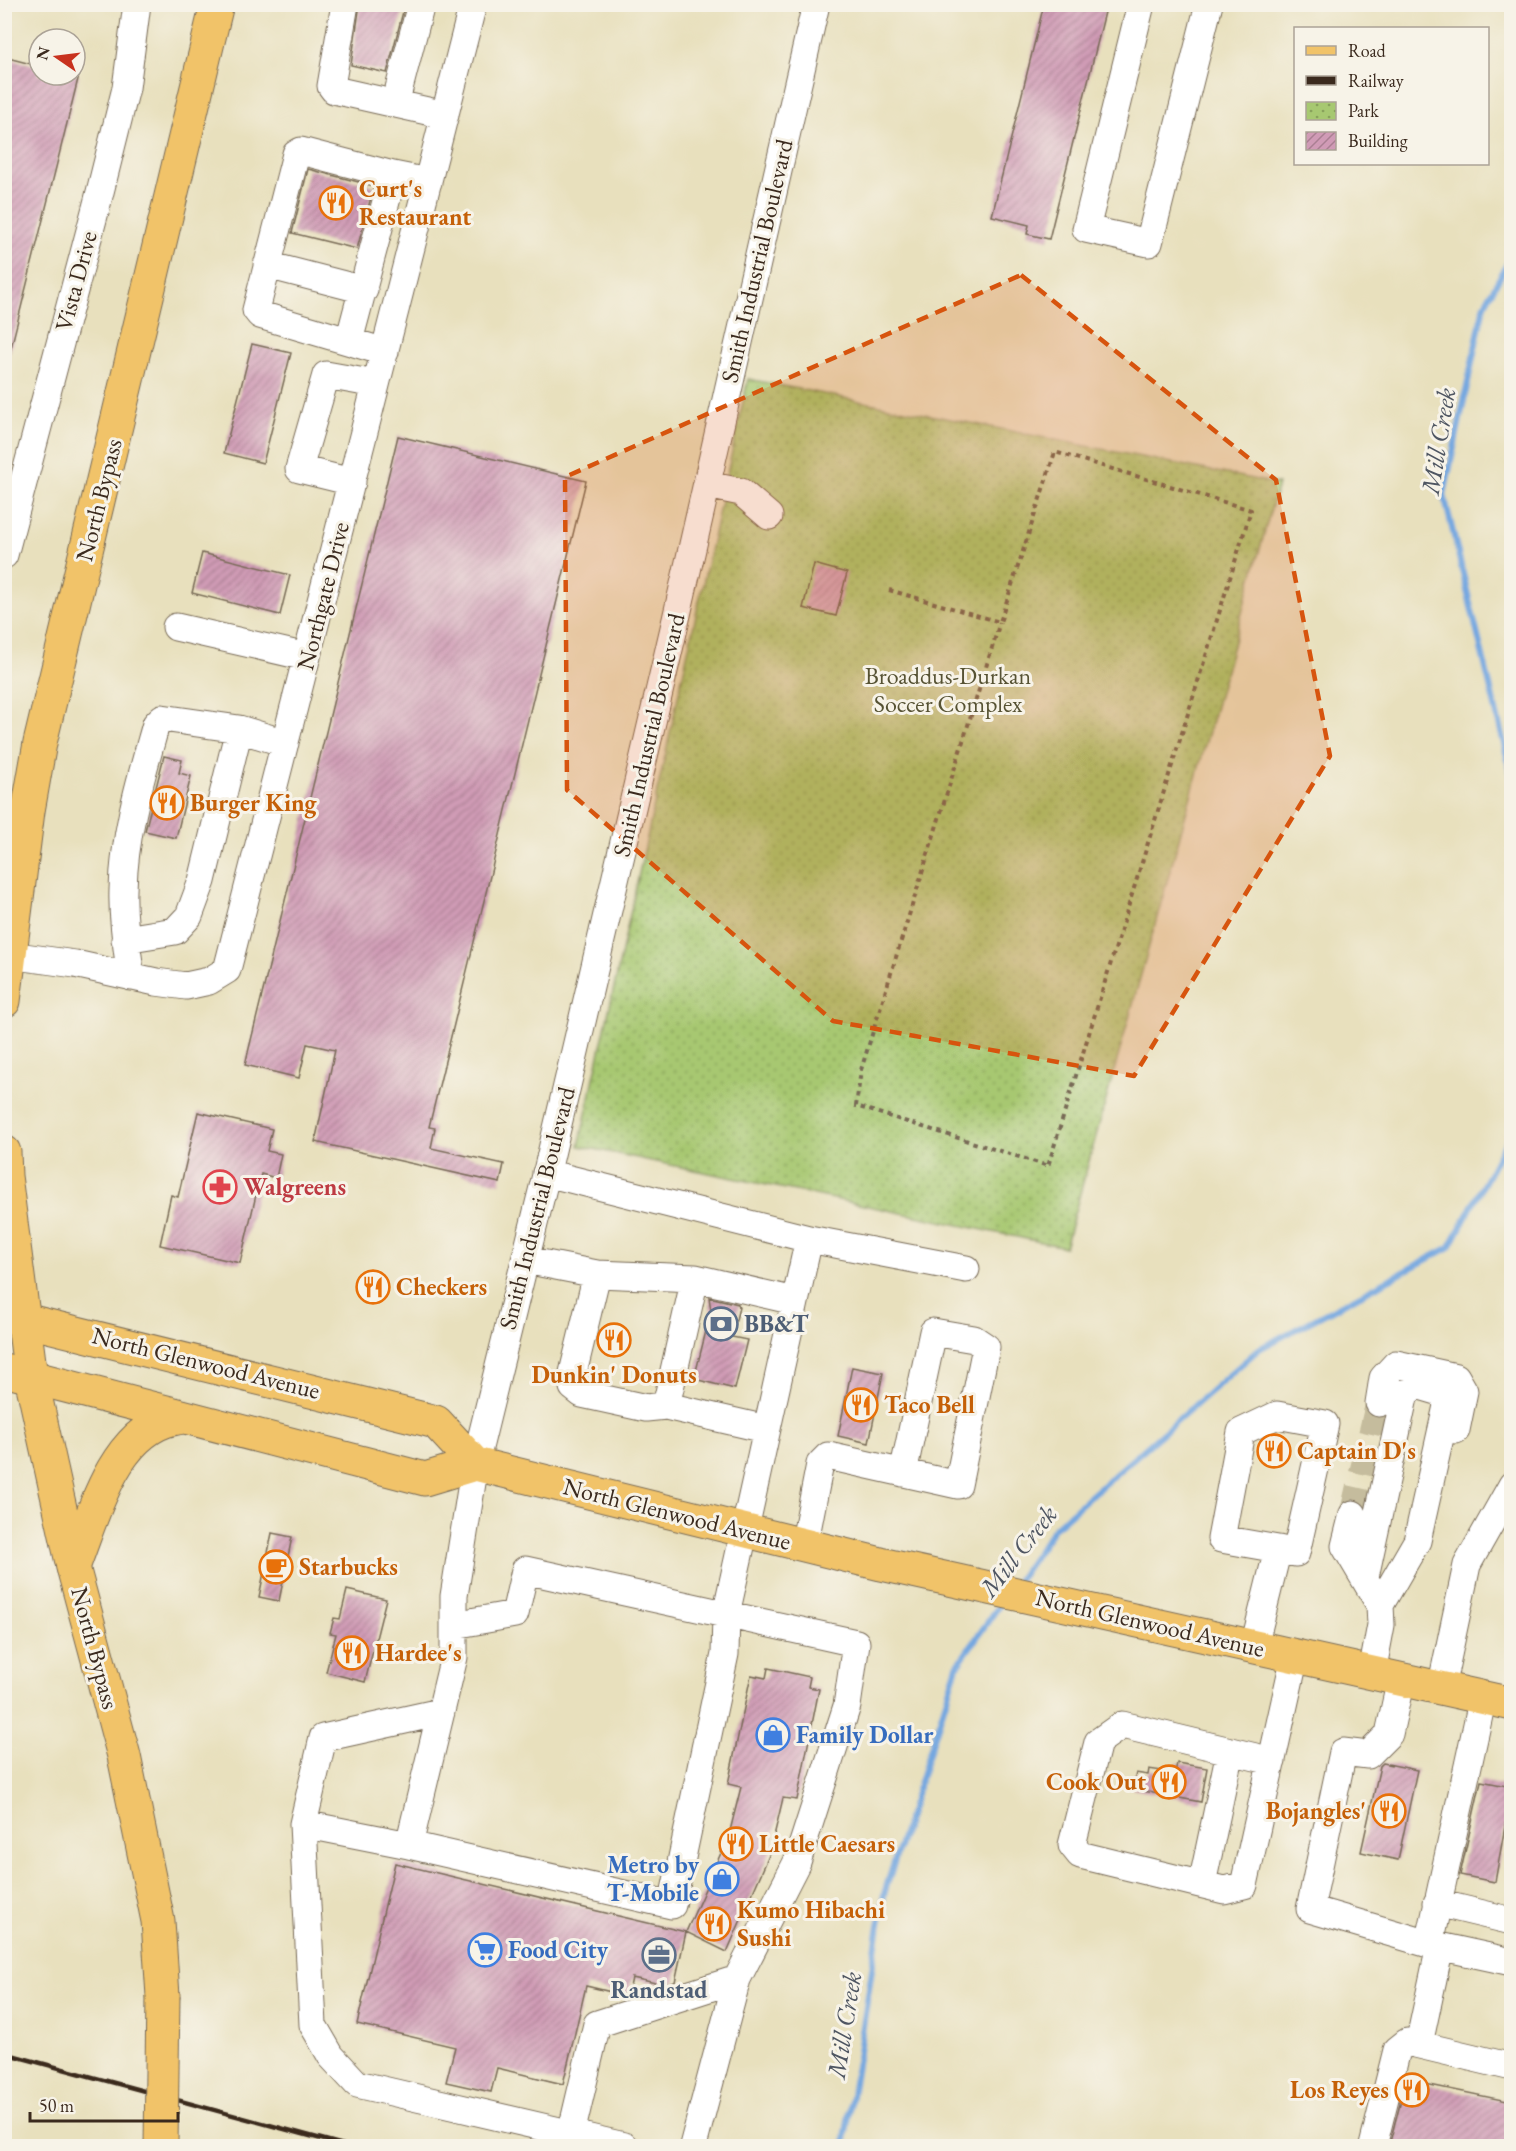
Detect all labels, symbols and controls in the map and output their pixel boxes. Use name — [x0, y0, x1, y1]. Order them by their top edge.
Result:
north arrow — [27, 27, 87, 87]
legend — [1294, 27, 1489, 165]
text: Road — [1348, 39, 1387, 62]
text: N — [31, 45, 55, 62]
text: Railway — [1348, 69, 1404, 92]
text: Park — [1348, 99, 1379, 122]
text: Building — [1348, 129, 1408, 152]
street label: Smith Industrial Boulevard — [713, 135, 800, 386]
place label: Curt's Restaurant — [359, 173, 471, 232]
restaurant icon: Curt's Restaurant — [318, 185, 354, 221]
street label: Vista Drive — [47, 227, 104, 334]
water label: Mill Creek — [1412, 385, 1463, 499]
street label: North Bypass — [68, 435, 129, 564]
street label: Northgate Drive — [289, 518, 356, 673]
street label: Smith Industrial Boulevard — [605, 609, 692, 860]
park label: Broaddus-Durkan Soccer Complex — [865, 660, 1032, 719]
restaurant icon: Burger King — [149, 785, 185, 821]
place label: Burger King — [190, 787, 318, 819]
street label: Smith Industrial Boulevard — [491, 1083, 582, 1332]
pharmacy icon: Walgreens — [202, 1169, 238, 1205]
place label: Walgreens — [243, 1171, 346, 1203]
restaurant icon: Checkers — [355, 1269, 391, 1305]
place label: Checkers — [396, 1271, 487, 1302]
bank icon: BB&T — [703, 1306, 739, 1342]
place label: BB&T — [744, 1308, 809, 1339]
street label: North Glenwood Avenue — [89, 1319, 323, 1406]
restaurant icon: Dunkin' Donuts — [596, 1322, 632, 1358]
place label: Dunkin' Donuts — [531, 1359, 697, 1390]
restaurant icon: Taco Bell — [843, 1387, 879, 1423]
place label: Taco Bell — [884, 1389, 975, 1420]
restaurant icon: Captain D's — [1256, 1433, 1292, 1469]
place label: Captain D's — [1297, 1435, 1416, 1466]
street label: North Glenwood Avenue — [560, 1470, 794, 1557]
water label: Mill Creek — [970, 1498, 1065, 1605]
cafe icon: Starbucks — [258, 1549, 294, 1585]
place label: Starbucks — [299, 1551, 398, 1582]
street label: North Glenwood Avenue — [1033, 1581, 1267, 1664]
street label: North Bypass — [64, 1583, 127, 1712]
restaurant icon: Hardee's — [334, 1635, 370, 1671]
place label: Hardee's — [375, 1637, 462, 1668]
shop icon: Family Dollar — [755, 1717, 791, 1753]
place label: Family Dollar — [796, 1719, 934, 1751]
restaurant icon: Cook Out — [1151, 1764, 1187, 1800]
place label: Cook Out — [1046, 1766, 1146, 1797]
restaurant icon: Bojangles' — [1371, 1793, 1407, 1829]
place label: Bojangles' — [1266, 1795, 1366, 1827]
restaurant icon: Little Caesars — [718, 1826, 754, 1862]
place label: Little Caesars — [759, 1828, 895, 1859]
place label: Metro by T-Mobile — [607, 1849, 699, 1908]
shop icon: Metro by T-Mobile — [704, 1861, 740, 1897]
place label: Kumo Hibachi Sushi — [737, 1894, 885, 1953]
restaurant icon: Kumo Hibachi Sushi — [696, 1906, 732, 1942]
supermarket icon: Food City — [467, 1932, 503, 1968]
place label: Food City — [508, 1934, 609, 1966]
office icon: Randstad — [641, 1937, 677, 1973]
water label: Mill Creek — [818, 1969, 869, 2083]
place label: Randstad — [610, 1974, 708, 2005]
restaurant icon: Los Reyes — [1394, 2072, 1430, 2108]
place label: Los Reyes — [1290, 2074, 1389, 2106]
scale bar — [30, 2085, 178, 2123]
text: 50 m — [39, 2094, 74, 2117]

